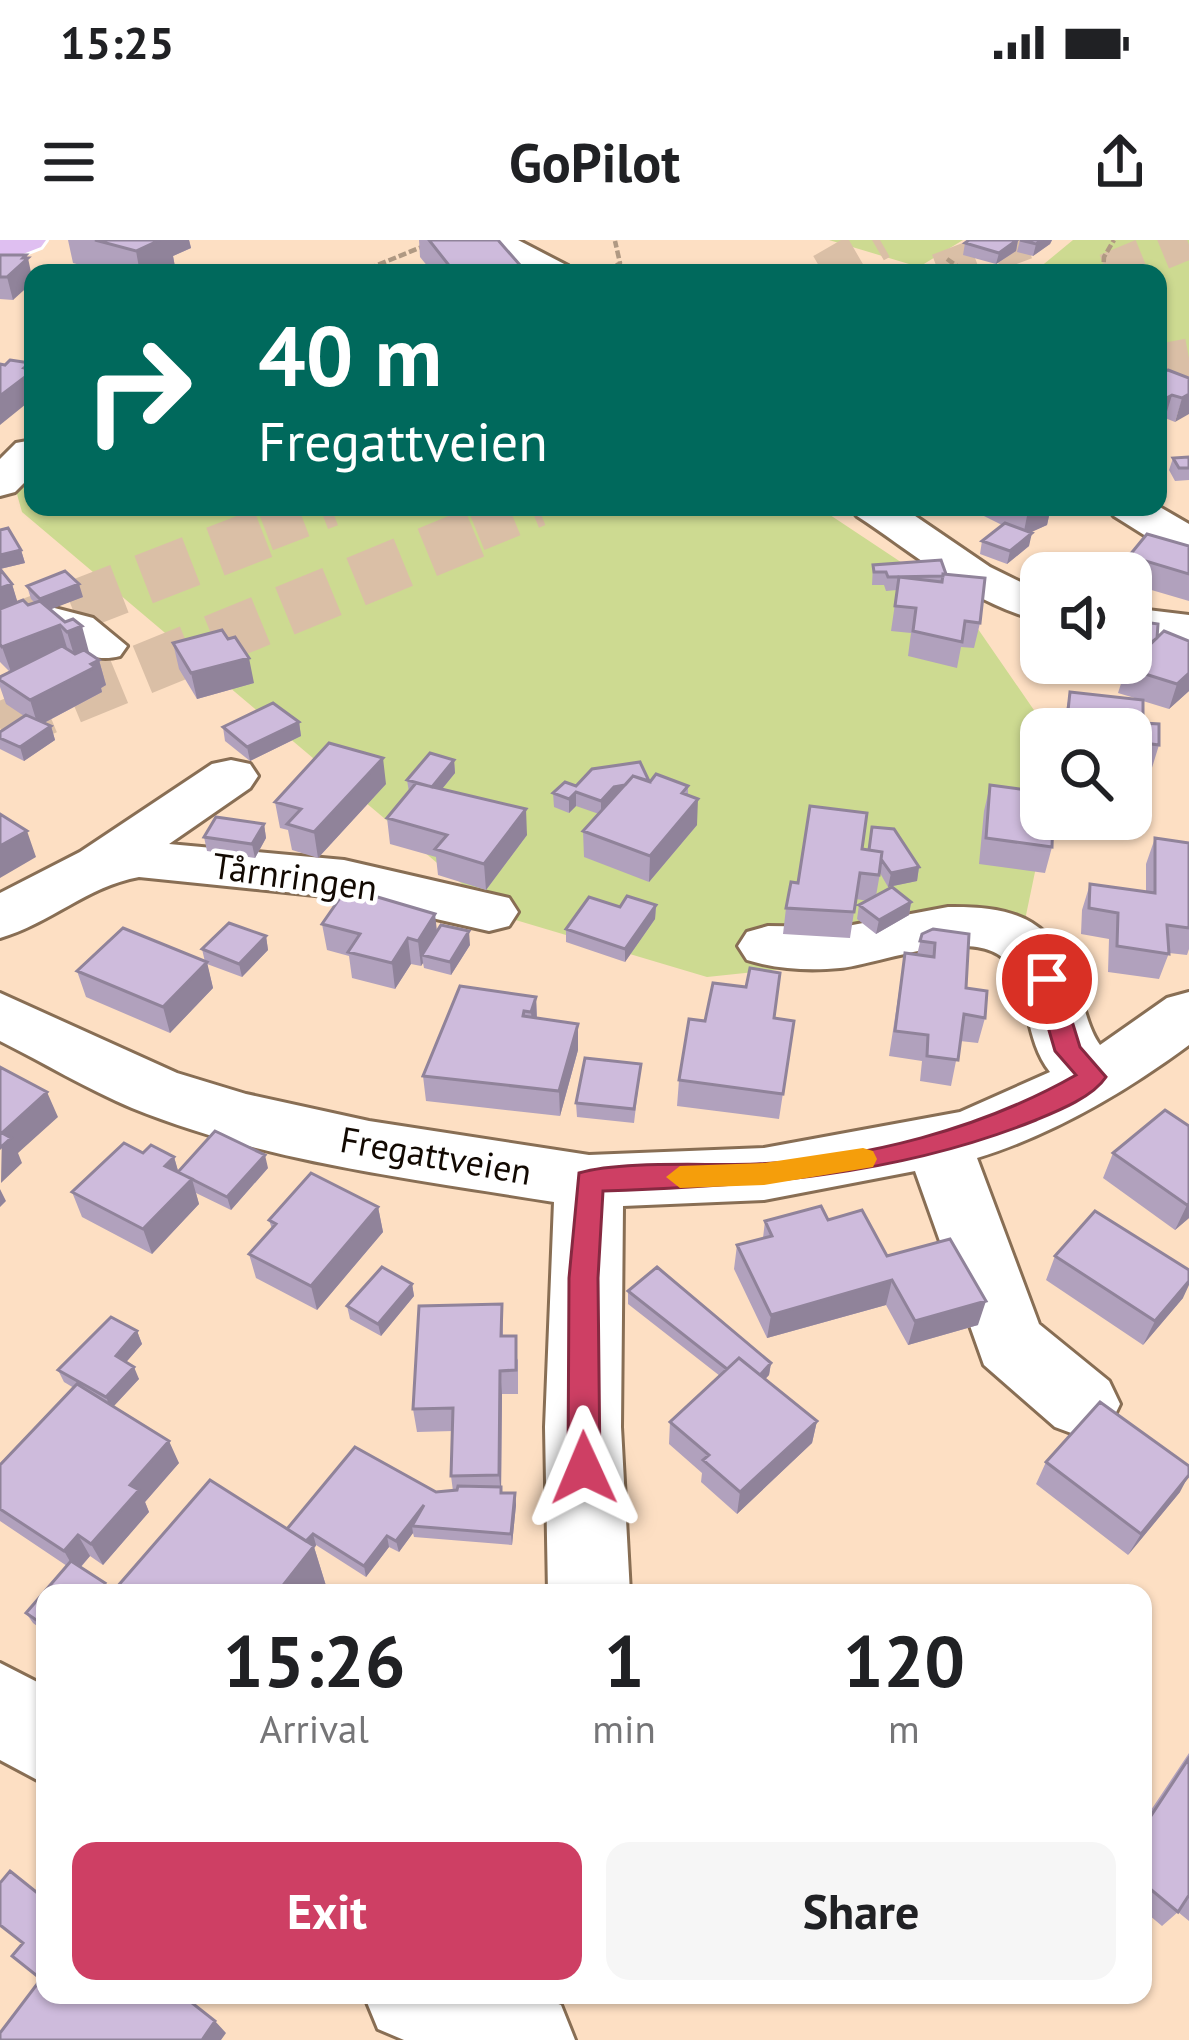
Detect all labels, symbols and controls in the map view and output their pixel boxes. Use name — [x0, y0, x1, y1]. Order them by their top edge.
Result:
text: 15:25 — [60, 13, 174, 71]
text: GoPilot — [509, 127, 680, 197]
icon: menu — [36, 129, 102, 195]
icon: share — [1087, 129, 1153, 195]
text: 40 m — [258, 300, 442, 409]
icon: right — [60, 312, 216, 468]
text: Fregattveien — [258, 406, 548, 476]
map controls — [1020, 552, 1152, 840]
button: sound — [1020, 552, 1152, 684]
button: search — [1020, 708, 1152, 840]
street label: Tårnringen — [210, 841, 380, 911]
pin — [996, 928, 1098, 1030]
icon: arrive — [1014, 946, 1080, 1012]
street label: Fregattveien — [337, 1115, 535, 1195]
position arrow — [521, 1405, 647, 1531]
text: 15:26 — [223, 1614, 406, 1707]
text: 1 — [604, 1614, 645, 1707]
text: 120 — [843, 1614, 965, 1707]
text: Arrival — [260, 1703, 369, 1754]
text: min — [592, 1703, 656, 1754]
text: m — [888, 1703, 920, 1754]
button: Exit — [72, 1842, 582, 1980]
button: Share — [606, 1842, 1116, 1980]

